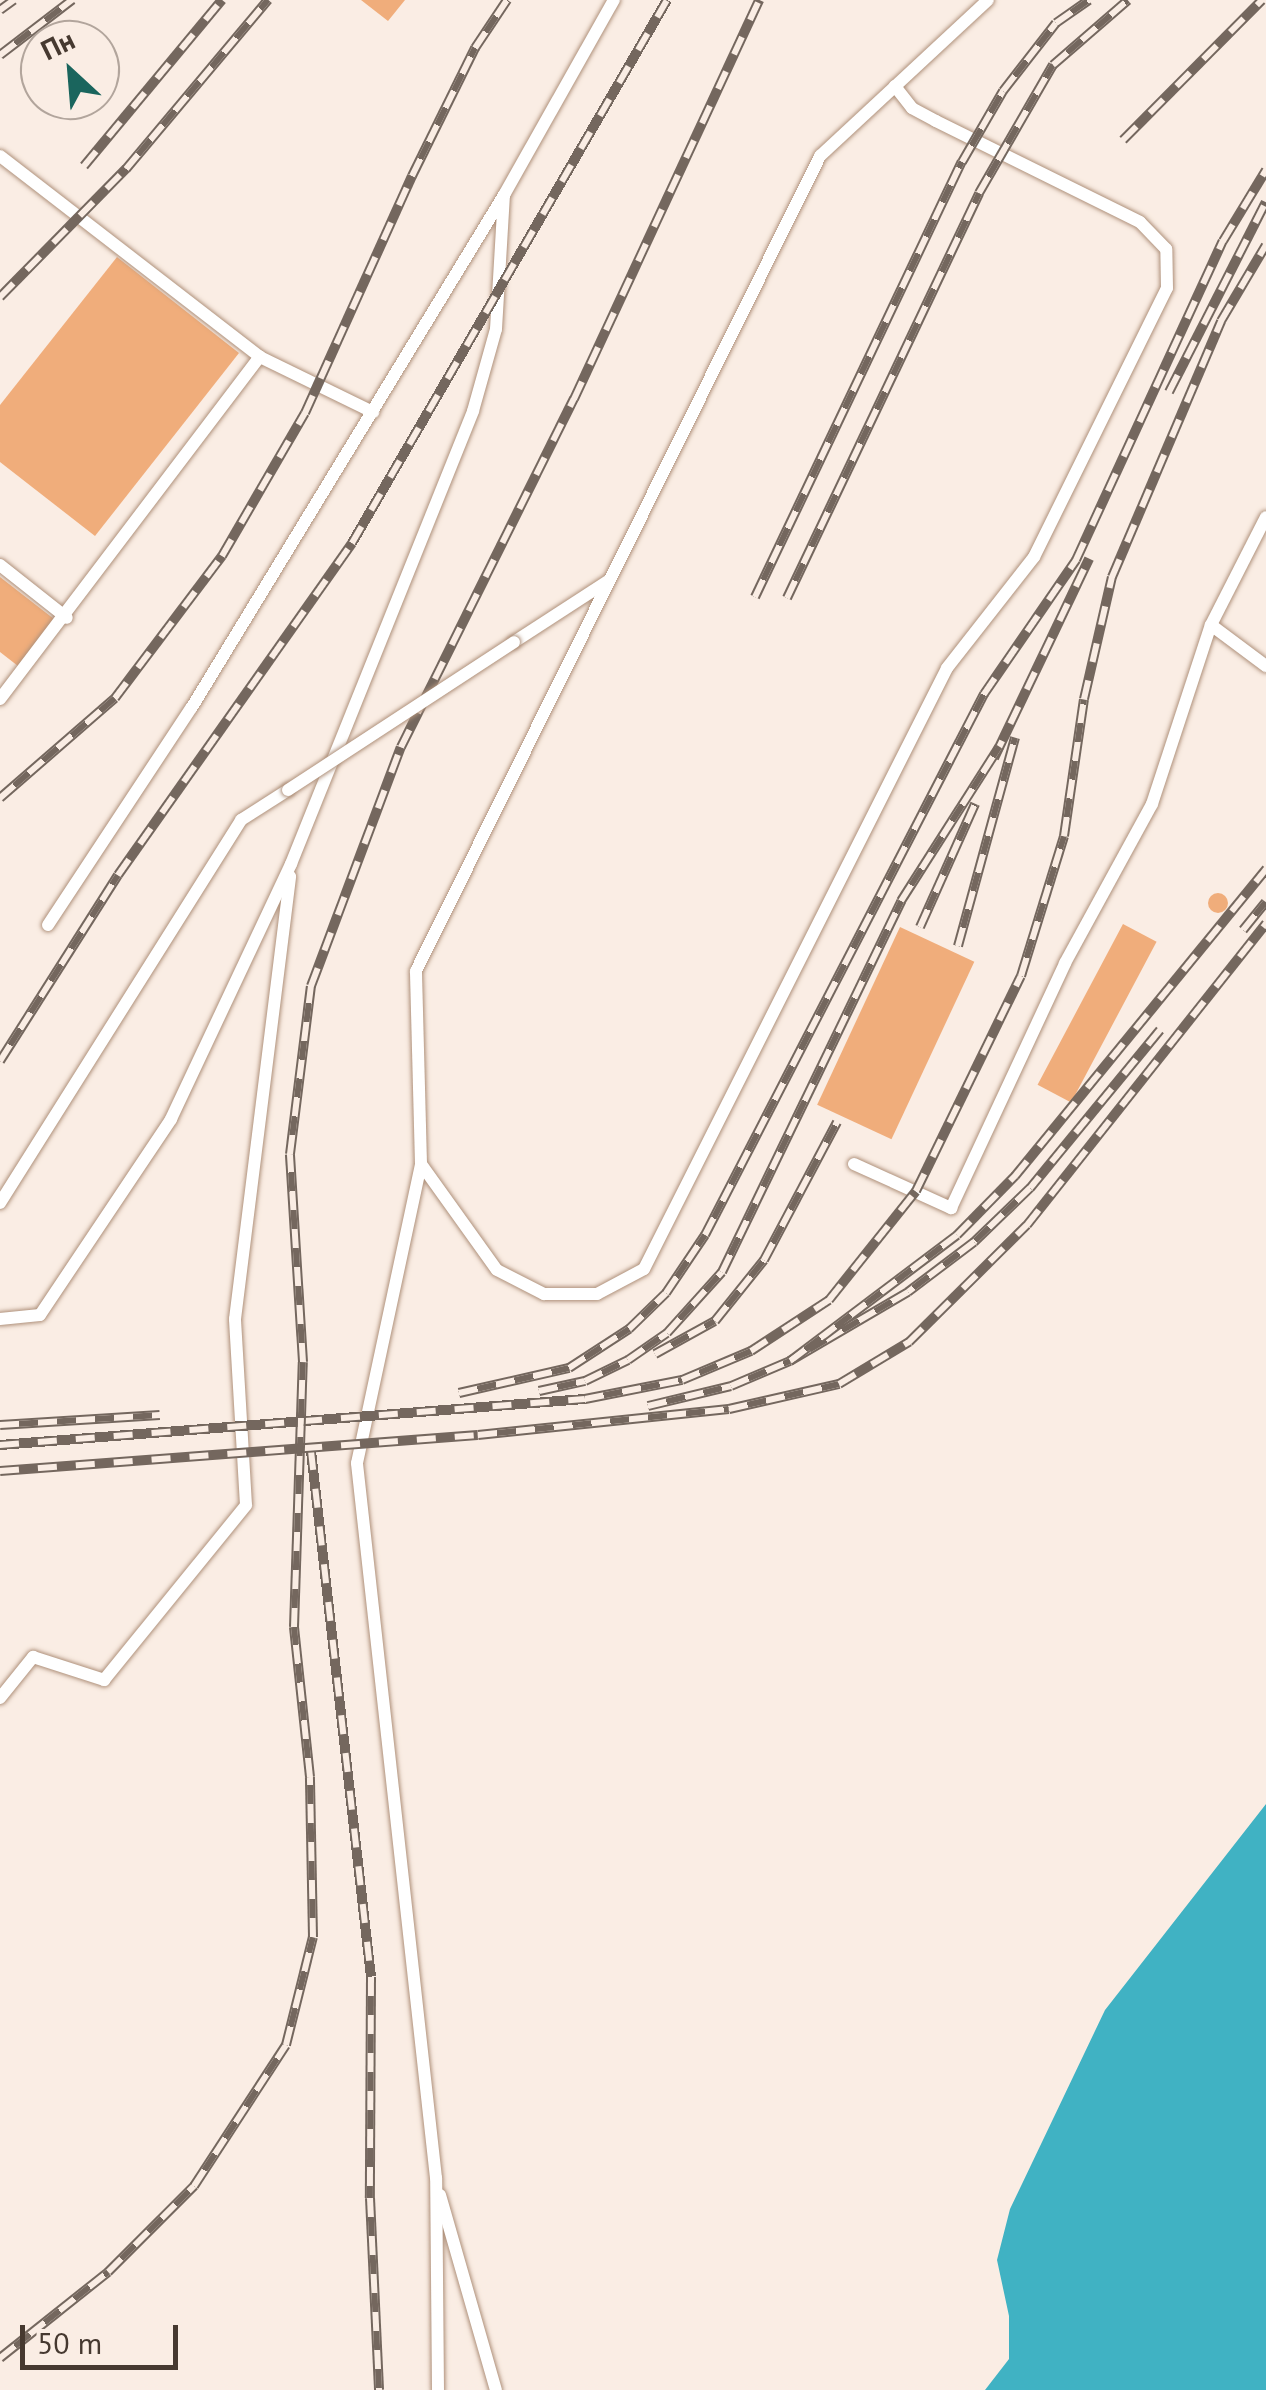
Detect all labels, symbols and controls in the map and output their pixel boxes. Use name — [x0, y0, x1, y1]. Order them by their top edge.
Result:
north arrow — [20, 20, 120, 120]
text: Пн — [35, 21, 80, 68]
scale bar — [25, 2305, 182, 2367]
text: 50 m — [37, 2323, 102, 2362]

